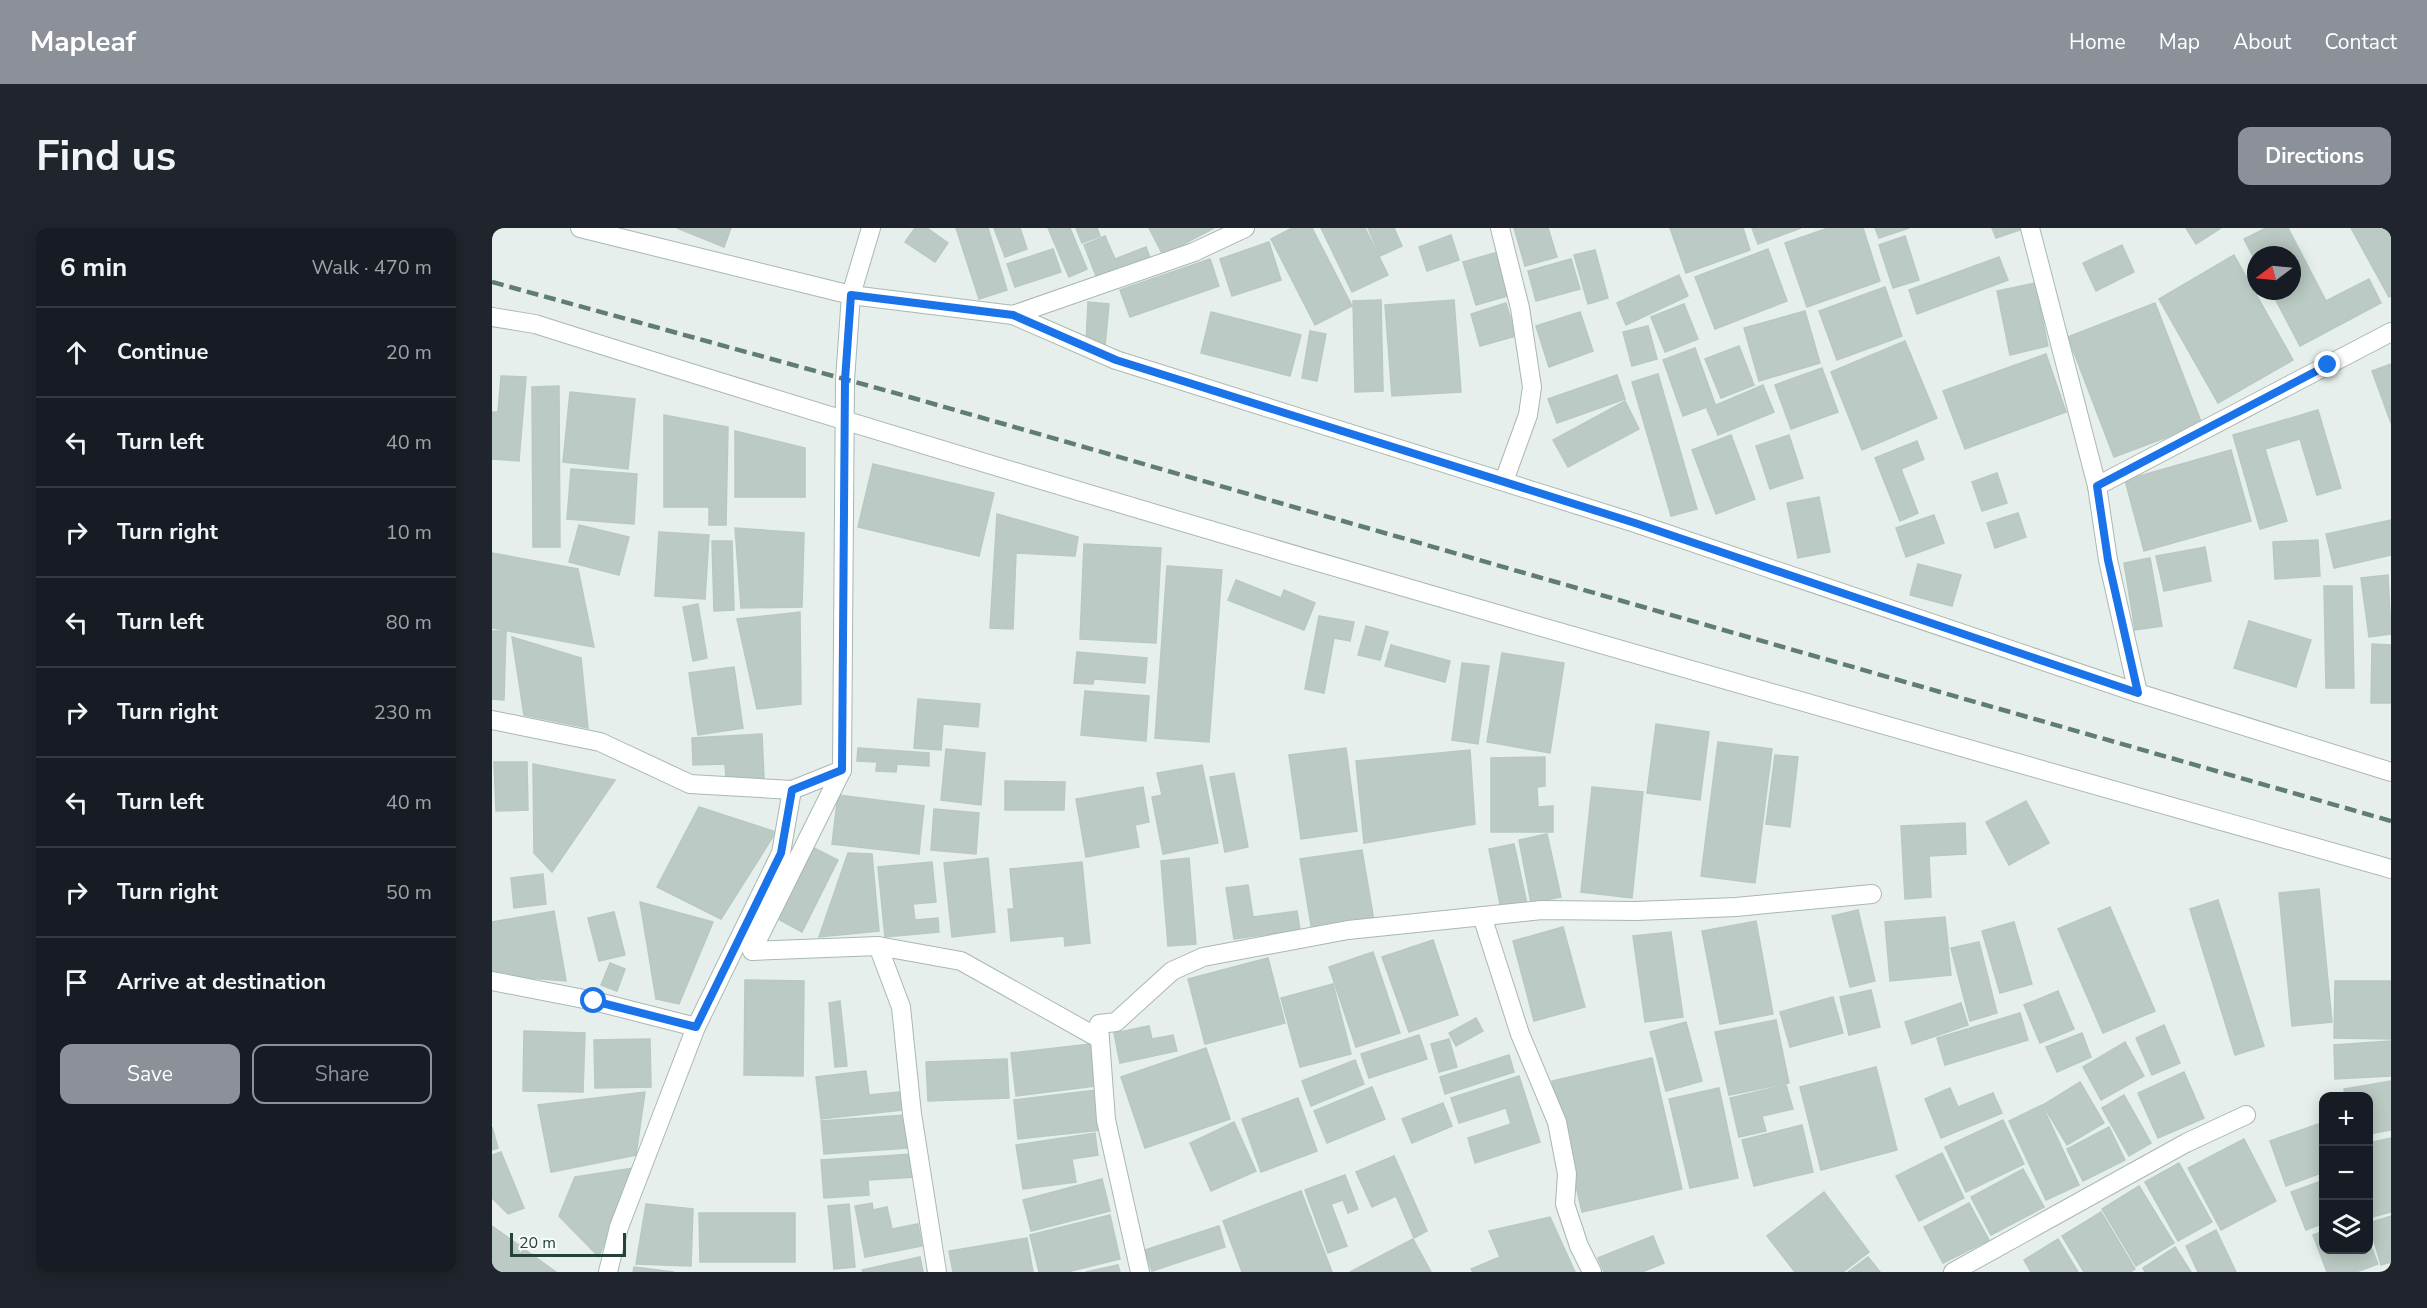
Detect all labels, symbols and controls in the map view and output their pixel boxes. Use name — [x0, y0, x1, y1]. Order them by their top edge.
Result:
text: Mapleaf — [30, 23, 136, 61]
text: Home — [2069, 28, 2126, 56]
text: Map — [2159, 28, 2200, 56]
text: About — [2233, 28, 2291, 56]
text: Contact — [2324, 28, 2397, 56]
button: Directions — [2238, 127, 2391, 185]
text: Find us — [36, 128, 176, 185]
north arrow — [2247, 246, 2301, 300]
text: 6 min — [60, 250, 127, 285]
text: Walk · 470 m — [312, 254, 432, 281]
icon: ahead — [60, 336, 93, 369]
text: Continue — [117, 337, 208, 367]
text: 20 m — [386, 339, 432, 366]
route end — [2314, 351, 2340, 377]
icon: left — [60, 426, 93, 459]
text: Turn left — [117, 427, 204, 457]
text: 40 m — [386, 429, 432, 456]
icon: right — [60, 516, 93, 549]
text: Turn right — [117, 517, 218, 547]
text: 10 m — [386, 519, 432, 546]
icon: left — [60, 606, 93, 639]
text: Turn left — [117, 607, 204, 637]
text: 80 m — [386, 609, 432, 636]
icon: right — [60, 696, 93, 729]
text: Turn right — [117, 697, 218, 727]
text: 230 m — [374, 699, 432, 726]
icon: left — [60, 786, 93, 819]
text: Turn left — [117, 787, 204, 817]
text: 40 m — [386, 789, 432, 816]
icon: right — [60, 876, 93, 909]
text: Turn right — [117, 877, 218, 907]
text: 50 m — [386, 879, 432, 906]
icon: arrive — [60, 966, 93, 999]
text: Arrive at destination — [117, 967, 326, 997]
route start — [580, 987, 606, 1013]
button: Save — [60, 1044, 240, 1104]
button: Share — [252, 1044, 432, 1104]
map controls — [2319, 1092, 2373, 1254]
button: + — [2319, 1092, 2373, 1146]
button: − — [2319, 1146, 2373, 1200]
button: layers — [2319, 1200, 2373, 1254]
scale bar — [510, 1230, 626, 1258]
text: 20 m — [519, 1232, 556, 1254]

